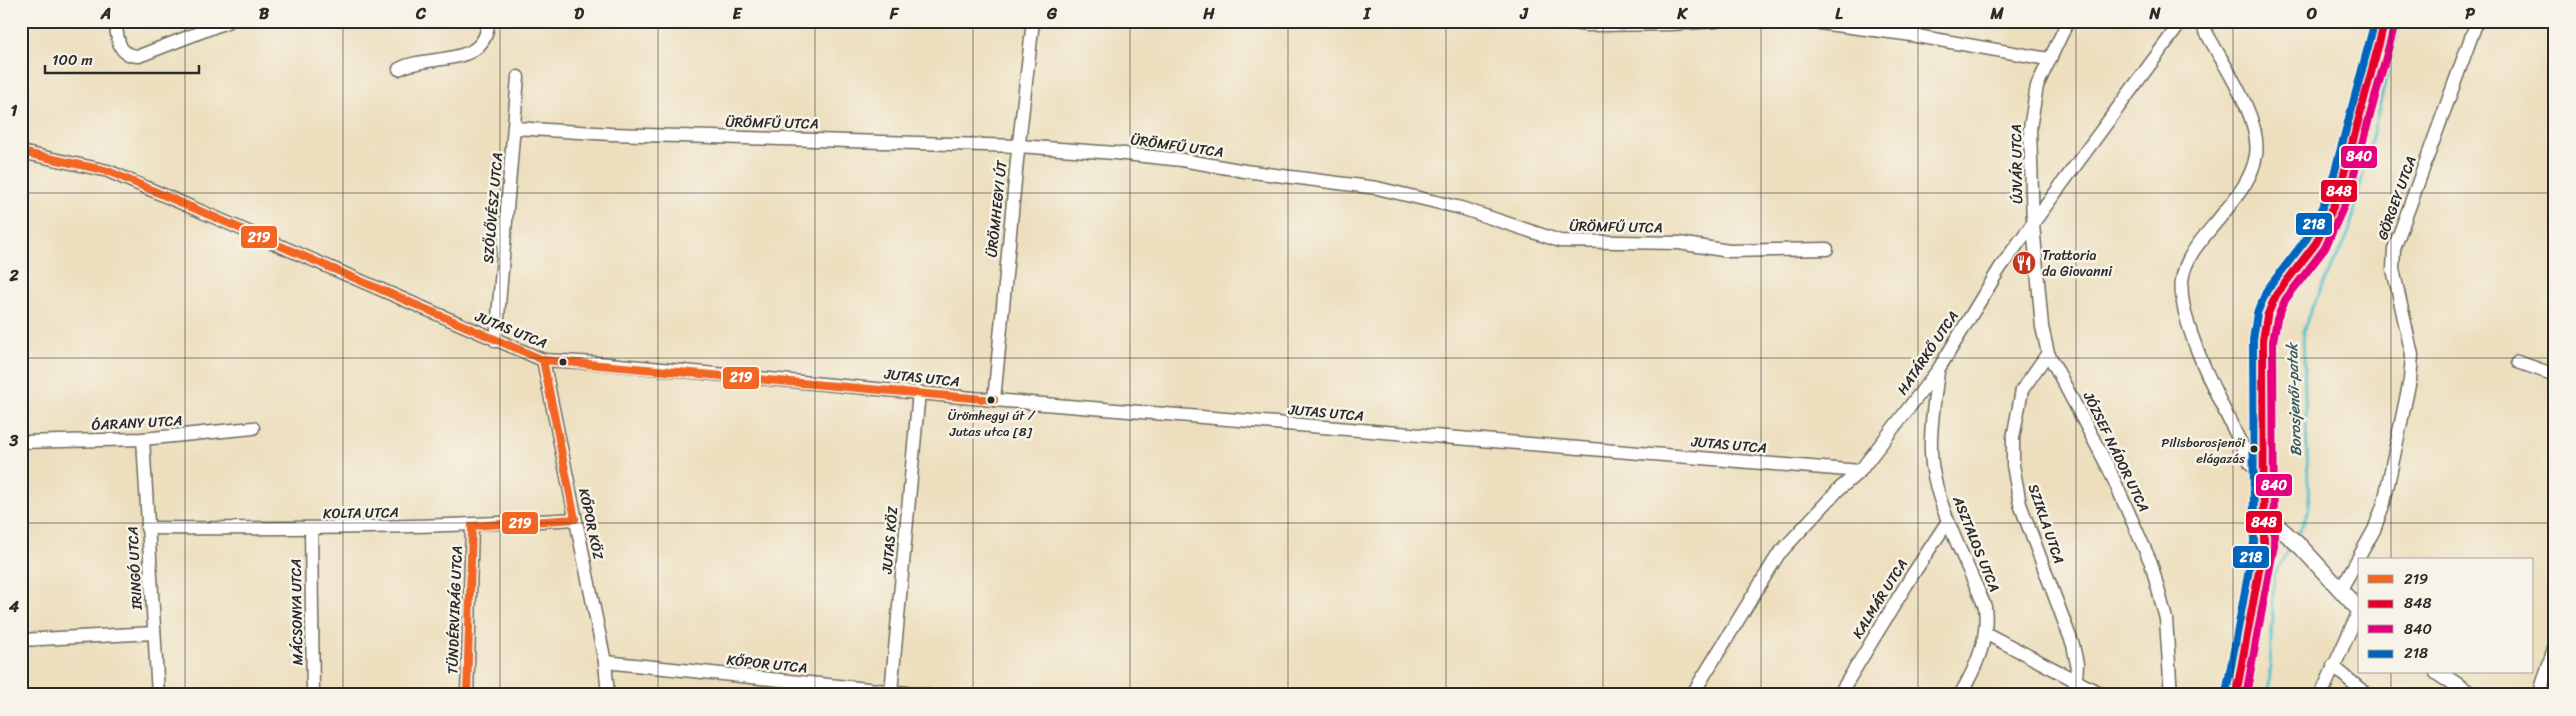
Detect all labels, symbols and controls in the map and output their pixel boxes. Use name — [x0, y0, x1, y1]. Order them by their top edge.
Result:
text: A — [100, 0, 111, 28]
text: B — [259, 0, 270, 28]
text: C — [415, 0, 427, 28]
text: D — [574, 0, 584, 28]
text: E — [733, 0, 743, 28]
text: F — [889, 0, 900, 28]
text: G — [1046, 0, 1058, 28]
text: H — [1202, 0, 1215, 28]
text: I — [1363, 0, 1372, 28]
text: J — [1519, 0, 1529, 28]
text: K — [1676, 0, 1688, 28]
text: L — [1835, 0, 1843, 28]
text: M — [1989, 0, 2004, 28]
text: N — [2148, 0, 2161, 28]
text: O — [2306, 0, 2318, 28]
text: P — [2465, 0, 2475, 28]
scale bar — [45, 42, 199, 74]
text: 100 m — [52, 47, 93, 73]
text: 1 — [11, 96, 18, 125]
street label: ÜRÖMFŰ UTCA — [725, 110, 819, 136]
street label: ÚJVÁR UTCA — [2004, 124, 2030, 204]
street label: ÜRÖMFŰ UTCA — [1129, 127, 1225, 165]
text: 840 — [2345, 144, 2372, 169]
line badge: 840 — [2340, 145, 2378, 169]
street label: SZŐLŐVÉSZ UTCA — [476, 151, 510, 265]
street label: GÖRGEY UTCA — [2370, 153, 2424, 243]
street label: ÜRÖMHEGYI ÚT — [979, 158, 1015, 259]
line badge: 848 — [2320, 179, 2358, 203]
text: 848 — [2325, 179, 2352, 204]
line badge: 218 — [2295, 212, 2333, 236]
text: 218 — [2302, 212, 2326, 237]
street label: ÜRÖMFŰ UTCA — [1569, 214, 1663, 240]
line badge: 219 — [240, 225, 278, 249]
text: 219 — [247, 225, 271, 250]
place label: Trattoria da Giovanni — [2042, 243, 2113, 284]
restaurant icon: Trattoria da Giovanni — [2011, 250, 2037, 276]
text: 2 — [8, 261, 19, 290]
street label: JUTAS UTCA — [470, 304, 551, 356]
street label: HATÁRKŐ UTCA — [1890, 306, 1966, 400]
water label: Borosjenői-patak — [2279, 341, 2309, 457]
unlabelled marker — [558, 357, 568, 367]
street label: JUTAS UTCA — [882, 362, 961, 394]
text: 219 — [729, 365, 753, 390]
line badge: 219 — [722, 366, 760, 390]
street label: JÓZSEF NÁDOR UTCA — [2076, 387, 2156, 516]
marker: Ürömhegyi út / Jutas utca [8] — [986, 395, 996, 405]
street label: JUTAS UTCA — [1286, 397, 1365, 429]
place label: Ürömhegyi út / Jutas utca [8] — [948, 404, 1036, 443]
street label: ÓARANY UTCA — [91, 408, 183, 438]
text: 3 — [9, 426, 19, 455]
street label: JUTAS UTCA — [1689, 429, 1768, 461]
place label: Pilisborosjenői elágazás — [2161, 431, 2246, 470]
marker: Pilisborosjenői elágazás — [2249, 444, 2259, 454]
line badge: 840 — [2255, 473, 2293, 497]
text: 840 — [2260, 473, 2287, 498]
street label: SZIKLA UTCA — [2021, 481, 2071, 567]
street label: KŐPOR KÖZ — [571, 486, 611, 562]
street label: ASZTALOS UTCA — [1945, 491, 2007, 596]
street label: KOLTA UTCA — [323, 500, 399, 526]
street label: JUTAS KÖZ — [875, 505, 905, 576]
line badge: 848 — [2245, 510, 2283, 534]
text: 848 — [2250, 510, 2277, 535]
line badge: 219 — [501, 511, 539, 535]
text: 219 — [508, 511, 532, 536]
street label: IRINGÓ UTCA — [120, 526, 150, 611]
street label: TÜNDÉRVIRÁG UTCA — [440, 545, 470, 675]
line badge: 218 — [2232, 545, 2270, 569]
text: 218 — [2239, 545, 2263, 570]
street label: KALMÁR UTCA — [1846, 554, 1914, 644]
street label: MÁCSONYA UTCA — [284, 558, 310, 666]
legend — [2358, 558, 2534, 674]
text: 219 — [2404, 566, 2428, 592]
text: 848 — [2404, 590, 2431, 616]
text: 4 — [8, 592, 19, 621]
text: 840 — [2404, 616, 2432, 642]
text: 218 — [2404, 640, 2428, 666]
street label: KŐPOR UTCA — [725, 647, 809, 681]

